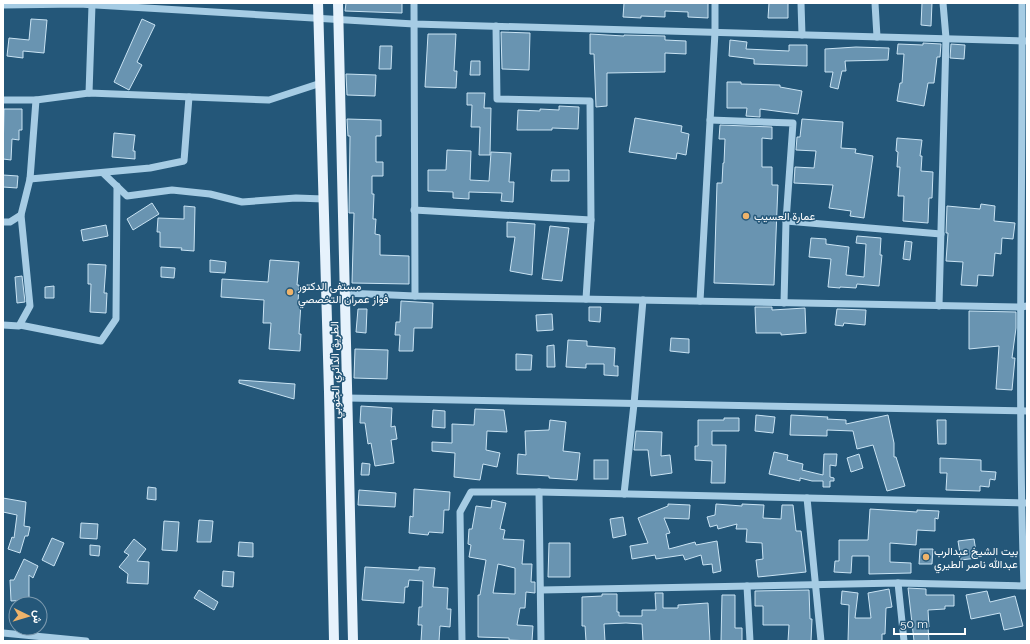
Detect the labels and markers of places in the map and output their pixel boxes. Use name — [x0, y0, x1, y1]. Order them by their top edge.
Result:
place label: عمارة العسيب — [754, 210, 816, 223]
marker: عمارة العسيب — [741, 211, 751, 221]
place label: مستفى الدكتور فواز عمران التخصصي — [297, 280, 389, 309]
marker: مستفى الدكتور فواز عمران التخصصي — [285, 287, 295, 297]
place label: بيت الشيخ عبدالرب عبدالله ناصر الطيري — [934, 545, 1018, 574]
marker: بيت الشيخ عبدالرب عبدالله ناصر الطيري — [921, 552, 931, 562]

